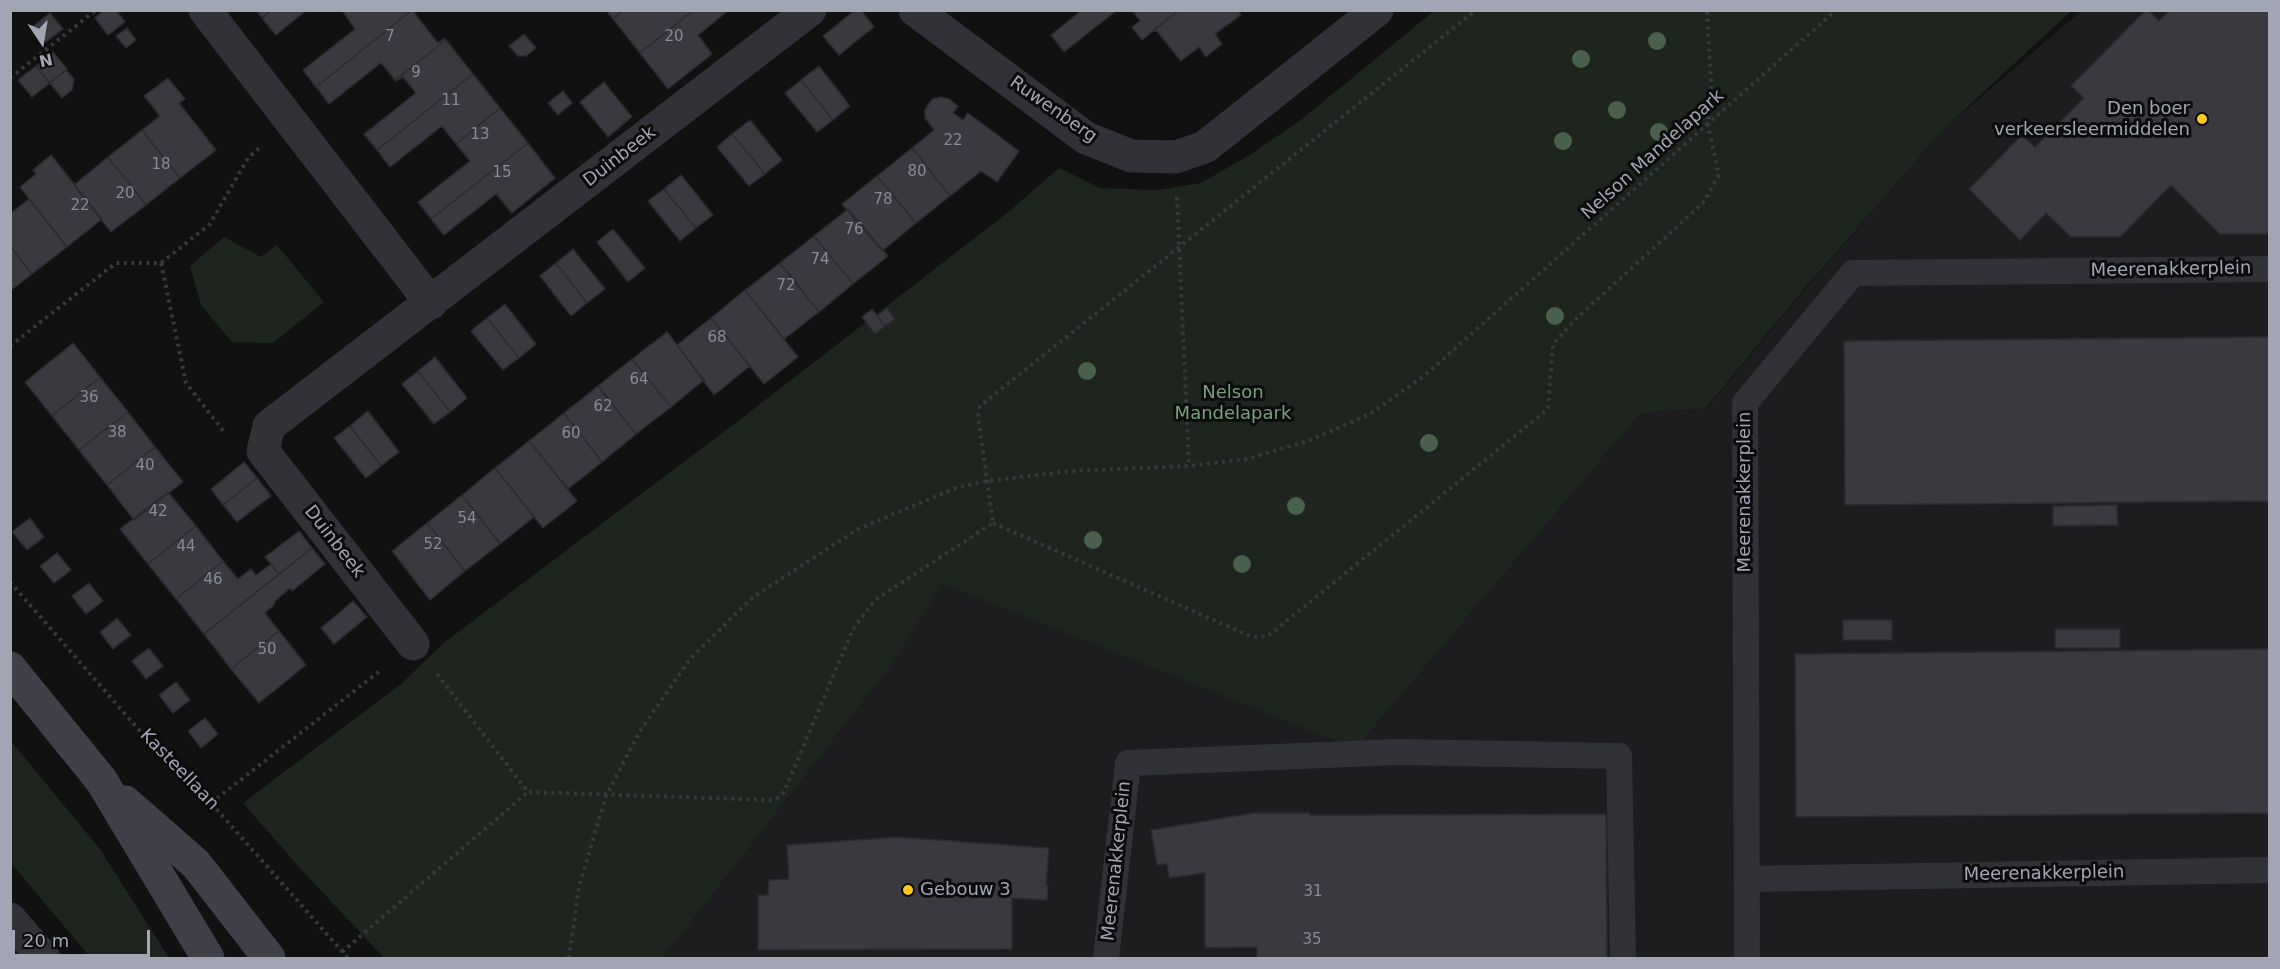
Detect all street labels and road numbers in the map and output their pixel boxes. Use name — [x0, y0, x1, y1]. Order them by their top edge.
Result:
street label: Ruwenberg — [1005, 72, 1101, 148]
street label: Nelson Mandelapark — [1577, 85, 1729, 225]
street label: Duinbeek — [580, 122, 660, 192]
street label: Meerenakkerplein — [2090, 258, 2252, 282]
street label: Meerenakkerplein — [1734, 412, 1756, 572]
street label: Duinbeek — [299, 502, 369, 582]
street label: Kasteellaan — [135, 725, 223, 815]
street label: Meerenakkerplein — [1098, 780, 1136, 942]
street label: Meerenakkerplein — [1963, 862, 2125, 886]

